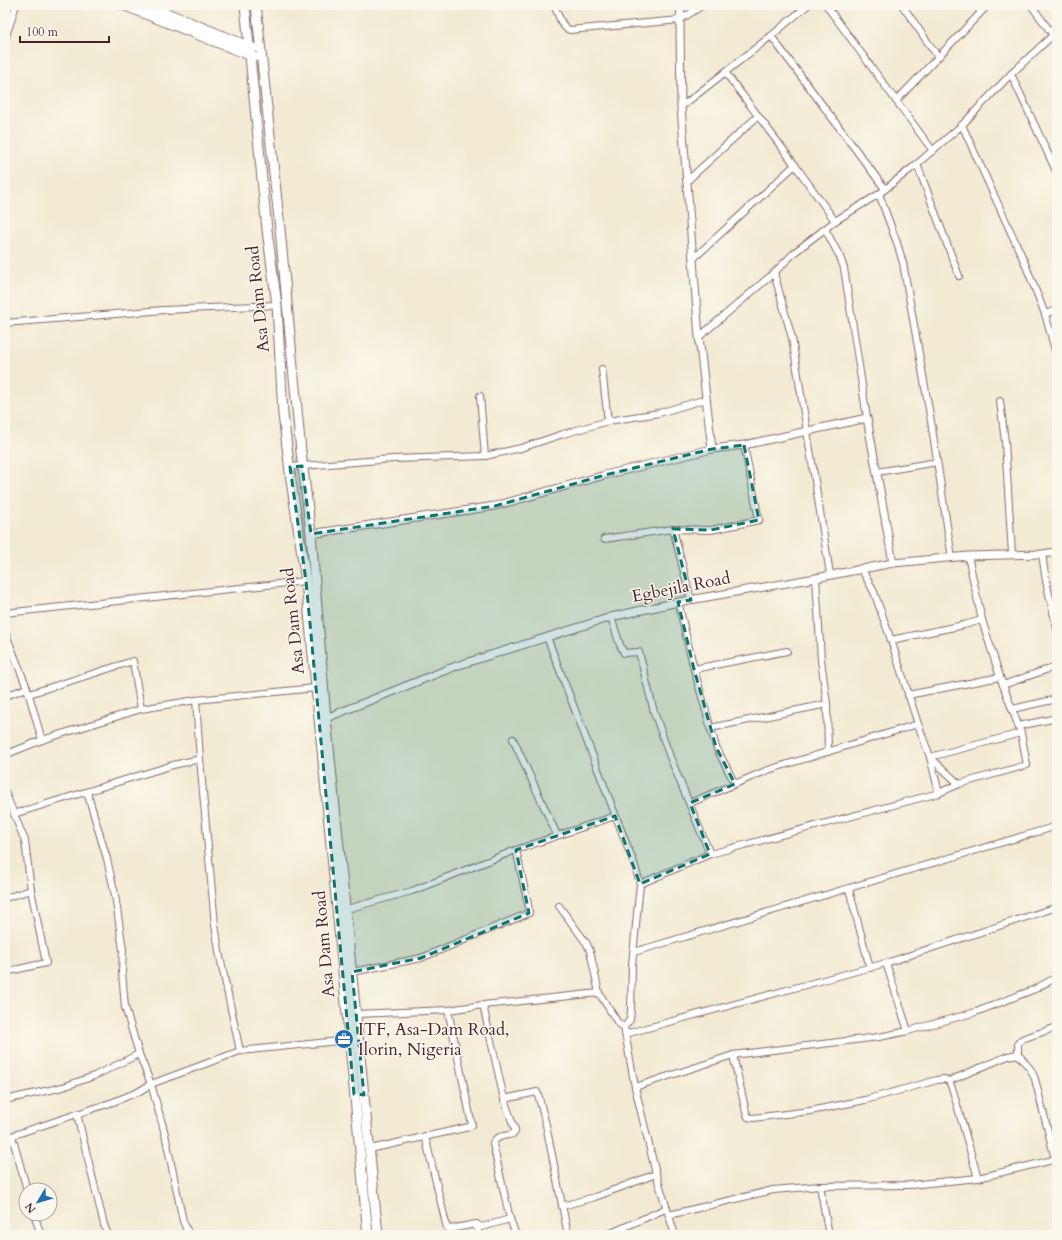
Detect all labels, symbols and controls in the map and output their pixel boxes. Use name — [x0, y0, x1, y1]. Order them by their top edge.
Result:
scale bar — [20, 18, 109, 44]
text: 100 m — [26, 24, 59, 40]
street label: Asa Dam Road — [241, 245, 275, 353]
street label: Egbejila Road — [630, 566, 732, 608]
street label: Asa Dam Road — [276, 567, 310, 675]
street label: Asa Dam Road — [308, 890, 340, 998]
place label: ITF, Asa-Dam Road, Ilorin, Nigeria — [358, 1018, 509, 1061]
office icon: ITF, Asa-Dam Road, Ilorin, Nigeria — [333, 1028, 355, 1050]
north arrow — [18, 1182, 58, 1222]
text: N — [21, 1199, 39, 1216]

